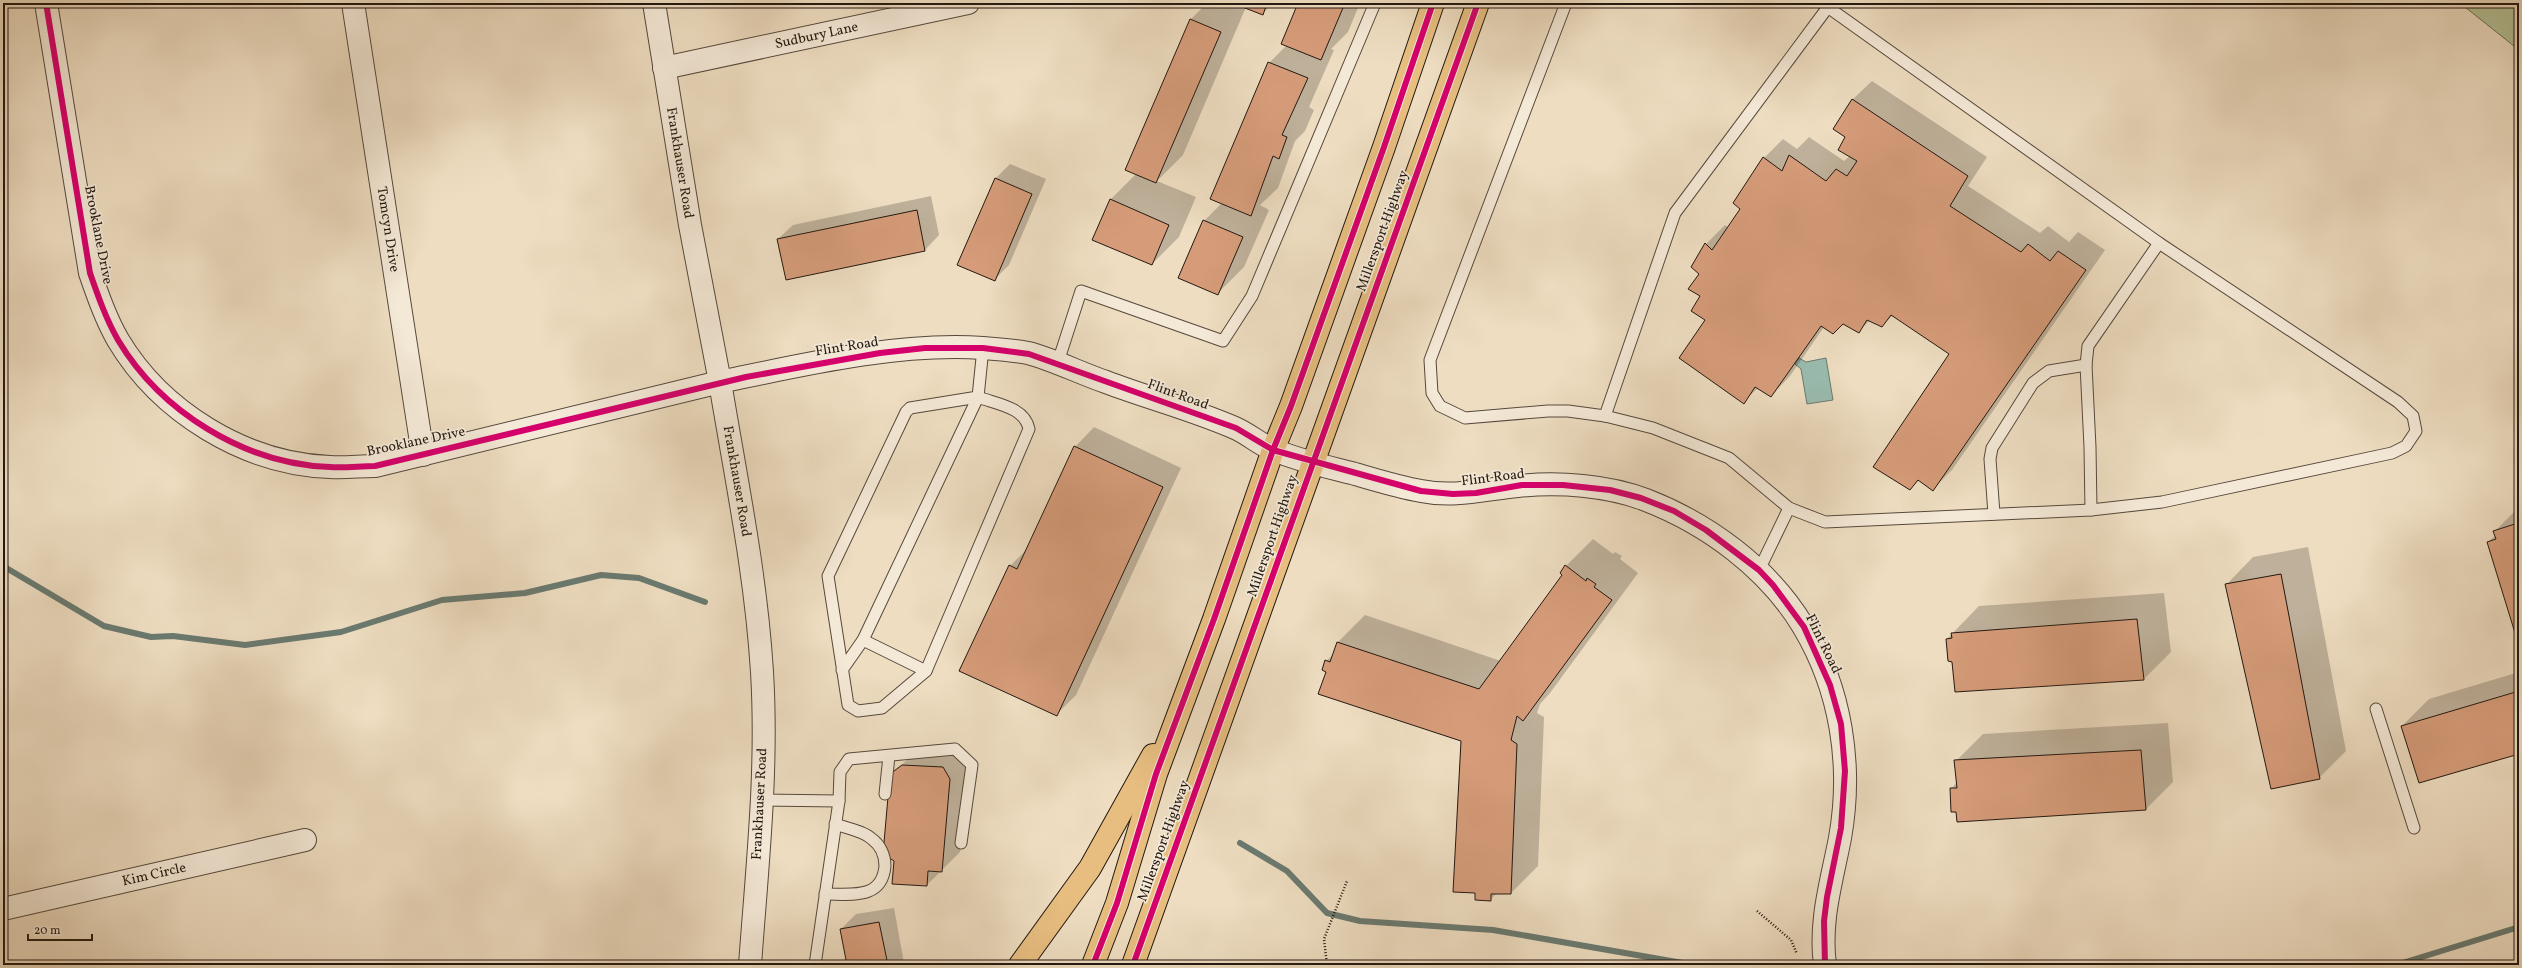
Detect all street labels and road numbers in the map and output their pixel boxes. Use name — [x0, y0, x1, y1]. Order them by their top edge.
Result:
street label: Sudbury Lane — [773, 17, 860, 54]
street label: Frankhauser Road — [662, 106, 698, 220]
street label: Millersport Highway — [1352, 167, 1414, 294]
street label: Brooklane Drive — [79, 184, 117, 286]
street label: Tomcyn Drive — [372, 185, 404, 274]
street label: Flint Road — [814, 333, 880, 361]
street label: Flint Road — [1145, 375, 1211, 415]
street label: Brooklane Drive — [365, 422, 467, 462]
street label: Frankhauser Road — [718, 424, 756, 538]
street label: Flint Road — [1460, 465, 1526, 491]
street label: Millersport Highway — [1243, 472, 1303, 600]
street label: Flint Road — [1800, 611, 1846, 677]
street label: Frankhauser Road — [748, 747, 772, 861]
street label: Millersport Highway — [1133, 777, 1195, 904]
street label: Kim Circle — [120, 858, 188, 891]

